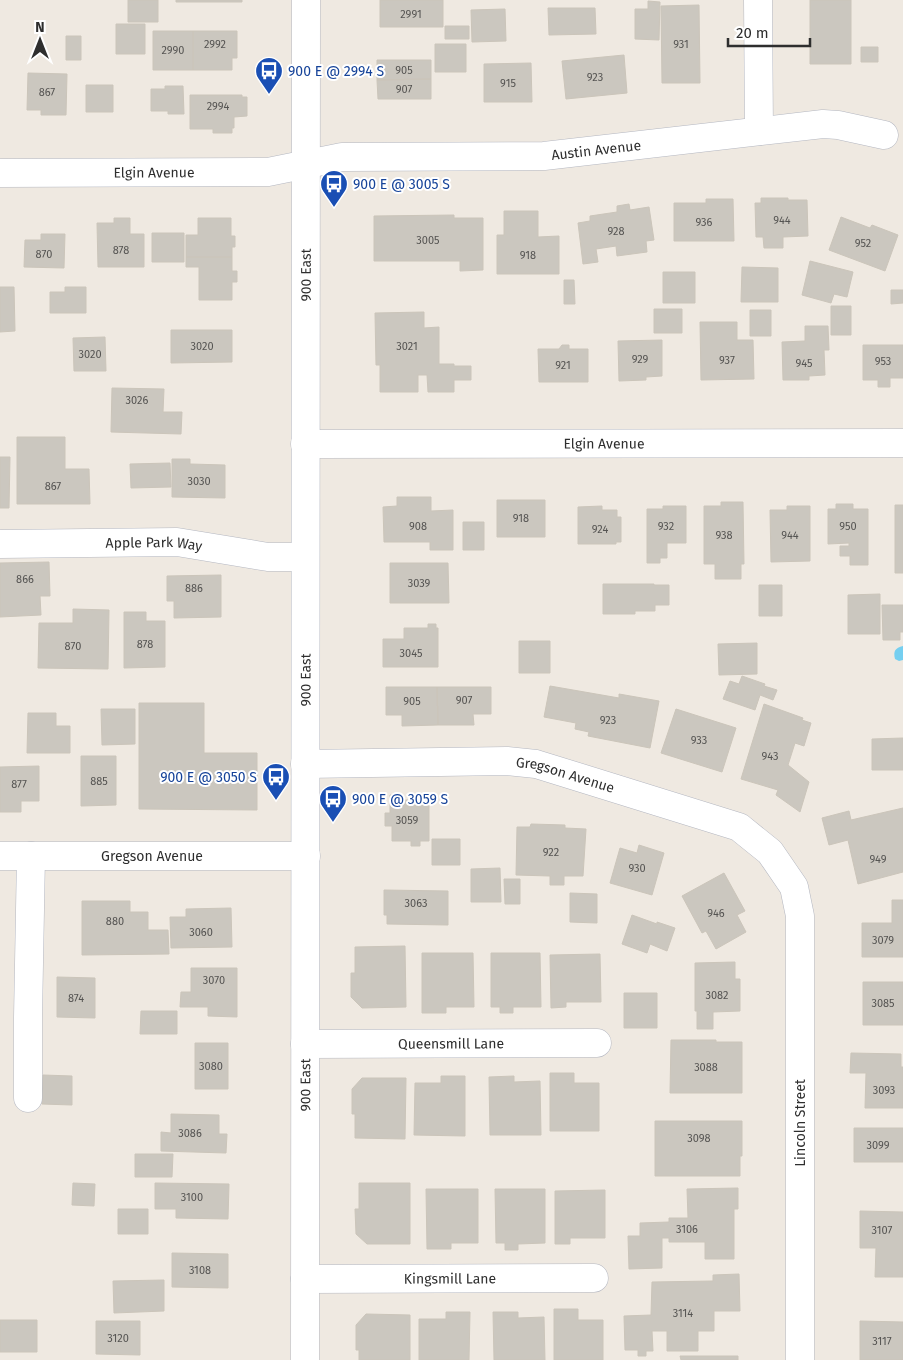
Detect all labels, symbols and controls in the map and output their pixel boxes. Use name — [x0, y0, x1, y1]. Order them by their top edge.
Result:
house number: 2991 — [400, 8, 422, 21]
north arrow — [15, 15, 65, 65]
scale bar — [728, 15, 810, 47]
text: N — [35, 19, 45, 36]
text: 20 m — [736, 24, 769, 42]
house number: 2992 — [204, 38, 226, 51]
house number: 931 — [673, 38, 689, 51]
house number: 2990 — [161, 44, 185, 57]
bus stop icon: 900 E @ 2994 S — [254, 56, 284, 95]
place label: 900 E @ 2994 S — [288, 63, 384, 80]
house number: 905 — [395, 64, 413, 77]
house number: 923 — [587, 71, 603, 84]
house number: 915 — [500, 77, 516, 90]
house number: 907 — [396, 83, 412, 96]
house number: 867 — [39, 86, 55, 99]
house number: 2994 — [207, 100, 229, 113]
street label: Austin Avenue — [550, 136, 642, 164]
street label: Elgin Avenue — [113, 164, 195, 181]
bus stop icon: 900 E @ 3005 S — [319, 169, 349, 208]
place label: 900 E @ 3005 S — [353, 176, 450, 193]
house number: 944 — [773, 214, 791, 227]
house number: 936 — [696, 216, 713, 229]
house number: 928 — [607, 225, 625, 238]
house number: 3005 — [416, 234, 440, 247]
house number: 952 — [855, 237, 871, 250]
house number: 878 — [113, 244, 129, 257]
street label: 900 East — [297, 247, 314, 302]
house number: 870 — [36, 248, 52, 261]
house number: 918 — [520, 249, 536, 262]
house number: 3020 — [190, 340, 214, 353]
house number: 3021 — [396, 340, 418, 353]
house number: 3020 — [78, 348, 102, 361]
house number: 929 — [632, 353, 649, 366]
house number: 937 — [719, 354, 735, 367]
house number: 953 — [875, 355, 891, 368]
house number: 945 — [796, 357, 813, 370]
house number: 921 — [555, 359, 571, 372]
house number: 3026 — [126, 394, 149, 407]
street label: Elgin Avenue — [563, 435, 645, 452]
house number: 3030 — [187, 475, 211, 488]
house number: 867 — [45, 480, 61, 493]
house number: 918 — [513, 512, 529, 525]
house number: 908 — [409, 520, 427, 533]
house number: 932 — [658, 520, 674, 533]
house number: 950 — [839, 520, 857, 533]
house number: 924 — [592, 523, 608, 536]
house number: 938 — [715, 529, 733, 542]
house number: 944 — [781, 529, 799, 542]
street label: Apple Park Way — [105, 534, 204, 555]
house number: 866 — [16, 573, 34, 586]
house number: 3039 — [408, 577, 431, 590]
house number: 886 — [185, 582, 203, 595]
house number: 878 — [137, 638, 153, 651]
house number: 870 — [65, 640, 81, 653]
house number: 3045 — [400, 647, 423, 660]
street label: 900 East — [297, 652, 314, 707]
house number: 907 — [456, 694, 472, 707]
house number: 905 — [403, 695, 421, 708]
house number: 923 — [600, 714, 616, 727]
house number: 933 — [691, 734, 707, 747]
house number: 943 — [762, 750, 778, 763]
street label: Gregson Avenue — [515, 753, 617, 796]
bus stop icon: 900 E @ 3050 S — [261, 762, 291, 801]
place label: 900 E @ 3050 S — [160, 769, 257, 786]
house number: 885 — [90, 775, 108, 788]
house number: 877 — [11, 778, 27, 791]
bus stop icon: 900 E @ 3059 S — [318, 784, 348, 823]
place label: 900 E @ 3059 S — [352, 791, 449, 808]
house number: 3059 — [396, 814, 419, 827]
house number: 922 — [543, 846, 559, 859]
street label: Gregson Avenue — [101, 848, 203, 865]
house number: 949 — [869, 853, 887, 866]
house number: 930 — [628, 862, 646, 875]
house number: 3063 — [405, 897, 427, 910]
house number: 946 — [707, 907, 725, 920]
house number: 880 — [106, 915, 124, 928]
house number: 3060 — [189, 926, 213, 939]
house number: 3079 — [872, 934, 894, 947]
house number: 3070 — [203, 974, 225, 987]
house number: 3082 — [705, 989, 729, 1002]
house number: 874 — [68, 992, 84, 1005]
house number: 3085 — [871, 997, 895, 1010]
street label: Queensmill Lane — [398, 1035, 504, 1052]
street label: 900 East — [297, 1057, 314, 1112]
house number: 3080 — [199, 1060, 223, 1073]
house number: 3088 — [694, 1061, 718, 1074]
street label: Lincoln Street — [792, 1078, 809, 1167]
house number: 3093 — [873, 1084, 895, 1097]
house number: 3086 — [178, 1127, 202, 1140]
house number: 3098 — [687, 1132, 711, 1145]
house number: 3099 — [866, 1139, 890, 1152]
house number: 3100 — [181, 1191, 203, 1204]
house number: 3106 — [676, 1223, 698, 1236]
house number: 3107 — [872, 1224, 893, 1237]
house number: 3108 — [189, 1264, 211, 1277]
street label: Kingsmill Lane — [404, 1270, 496, 1287]
house number: 3114 — [673, 1307, 693, 1320]
house number: 3120 — [107, 1332, 129, 1345]
house number: 3117 — [872, 1335, 892, 1348]

